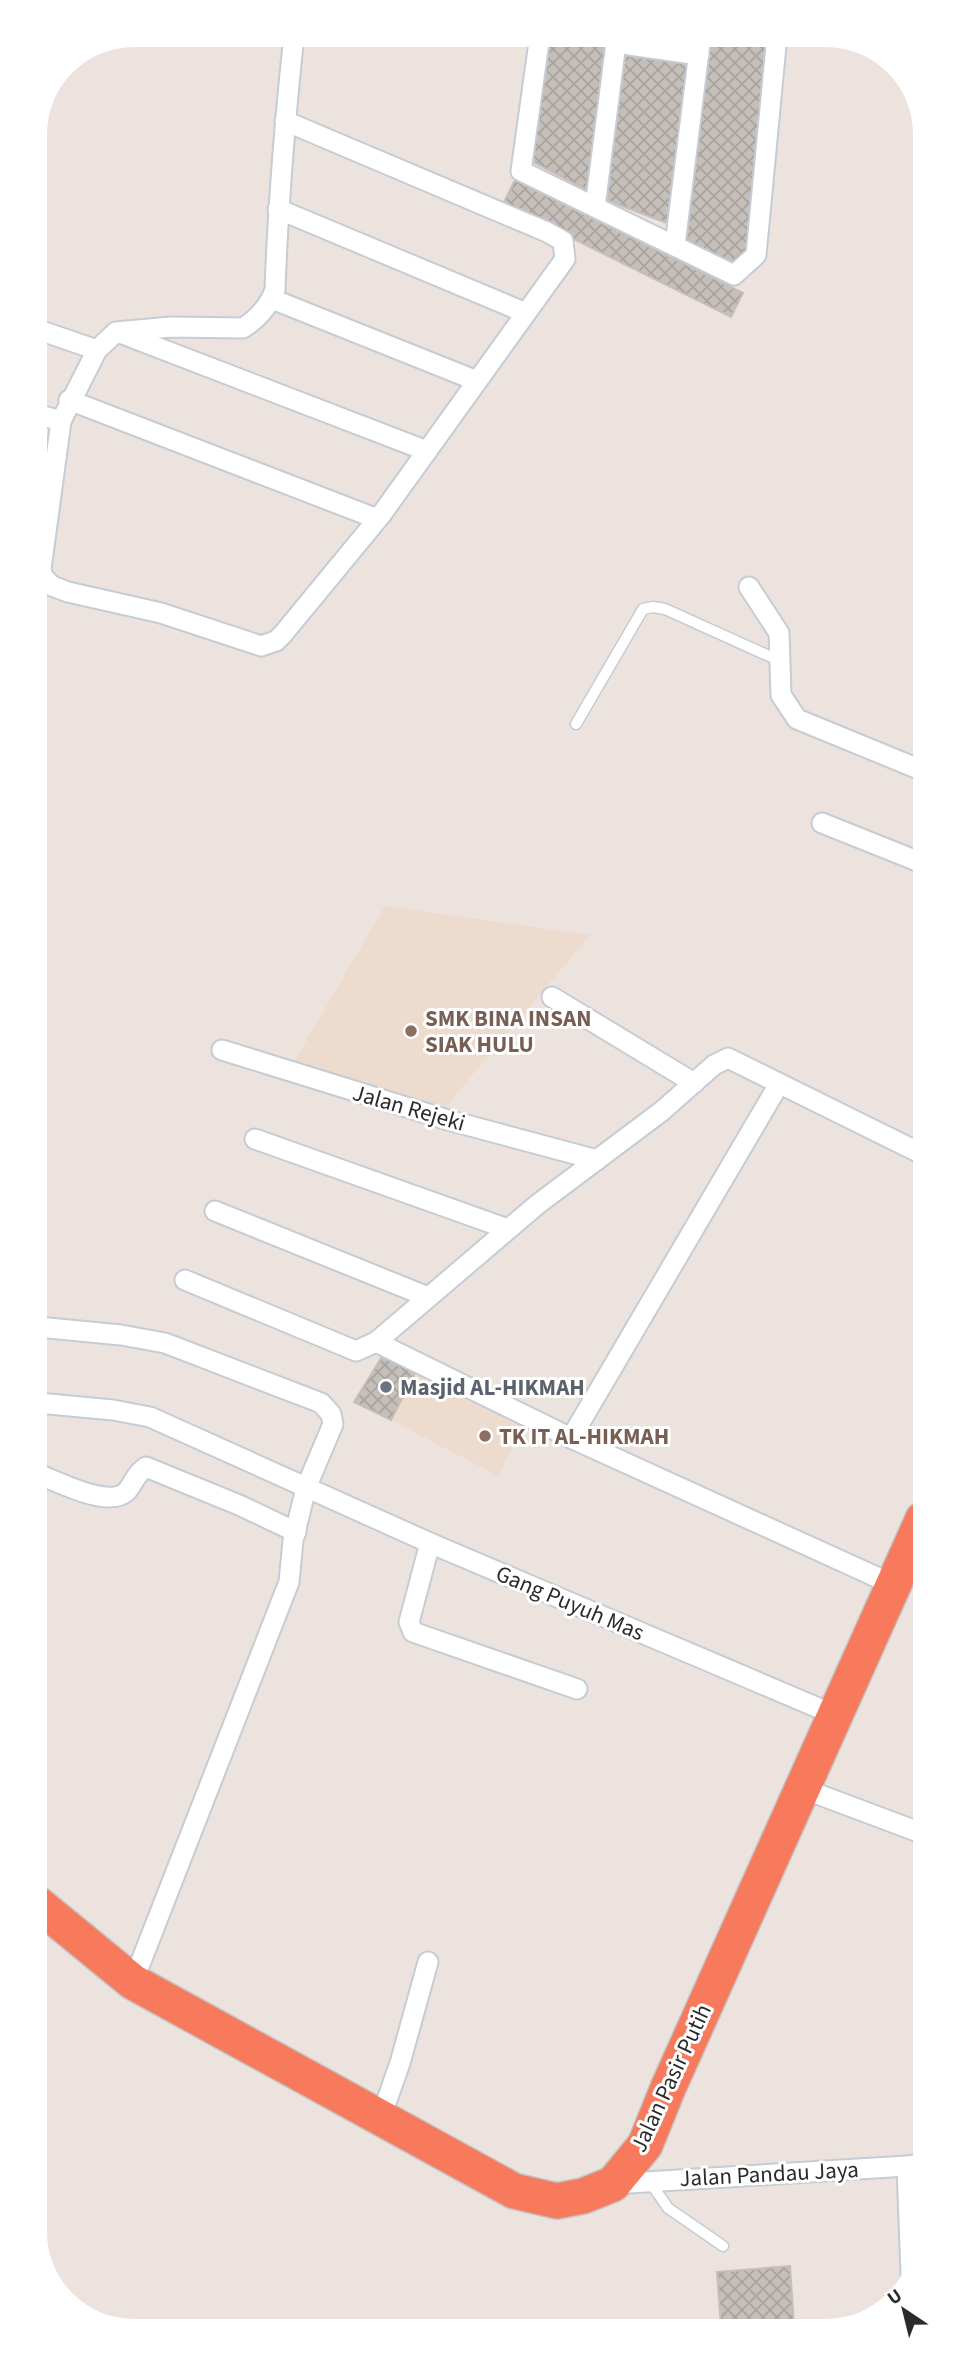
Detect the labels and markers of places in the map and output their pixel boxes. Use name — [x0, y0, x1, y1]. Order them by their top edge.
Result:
place label: SMK BINA INSAN SIAK HULU — [425, 1002, 591, 1061]
marker: SMK BINA INSAN SIAK HULU — [403, 1023, 419, 1039]
place label: Masjid AL-HIKMAH — [400, 1371, 585, 1404]
marker: Masjid AL-HIKMAH — [378, 1379, 394, 1395]
place label: TK IT AL-HIKMAH — [499, 1420, 669, 1453]
marker: TK IT AL-HIKMAH — [477, 1428, 493, 1444]

